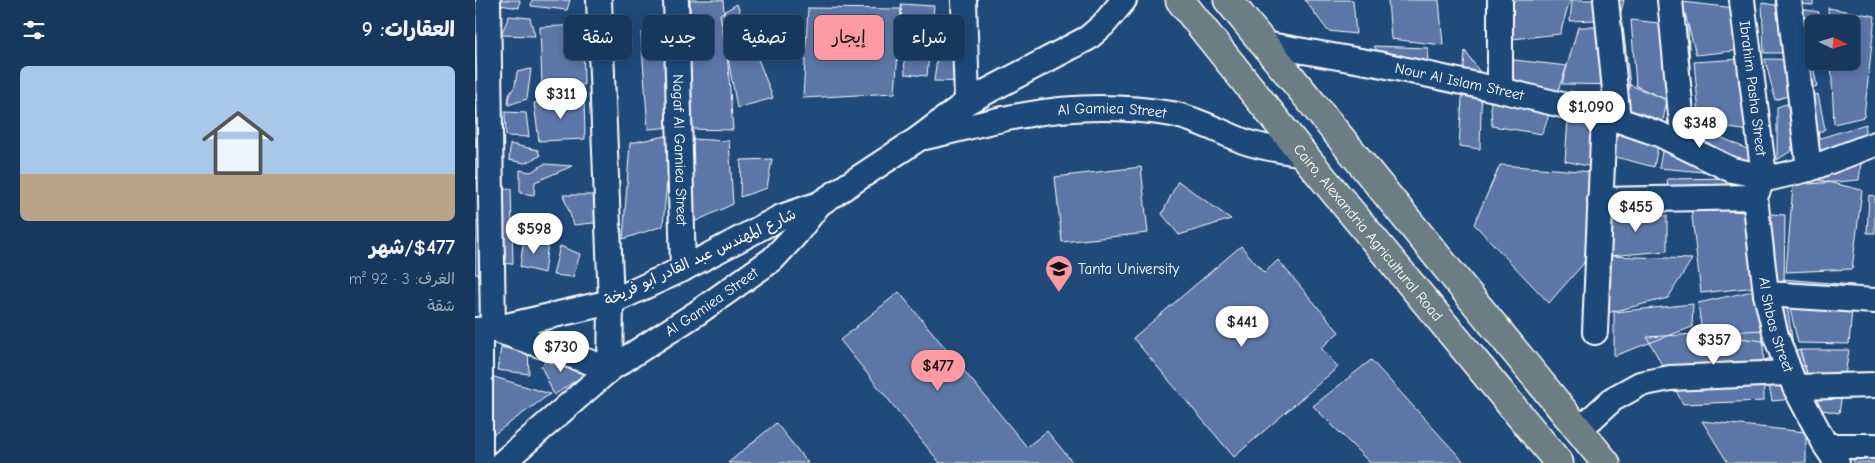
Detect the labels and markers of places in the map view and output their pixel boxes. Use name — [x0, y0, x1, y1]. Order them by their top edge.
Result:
pin: $311 — [531, 78, 591, 120]
pin: $1,090 — [1550, 90, 1632, 133]
pin: $348 — [1670, 106, 1730, 149]
pin: $455 — [1606, 190, 1666, 233]
pin: $598 — [504, 212, 564, 255]
school or university icon: Tanta University — [1044, 254, 1074, 293]
place label: Tanta University — [1078, 260, 1180, 278]
pin: $441 — [1212, 306, 1272, 348]
pin: $357 — [1684, 324, 1744, 366]
pin: $730 — [531, 330, 591, 373]
pin: $477 — [908, 350, 968, 392]

